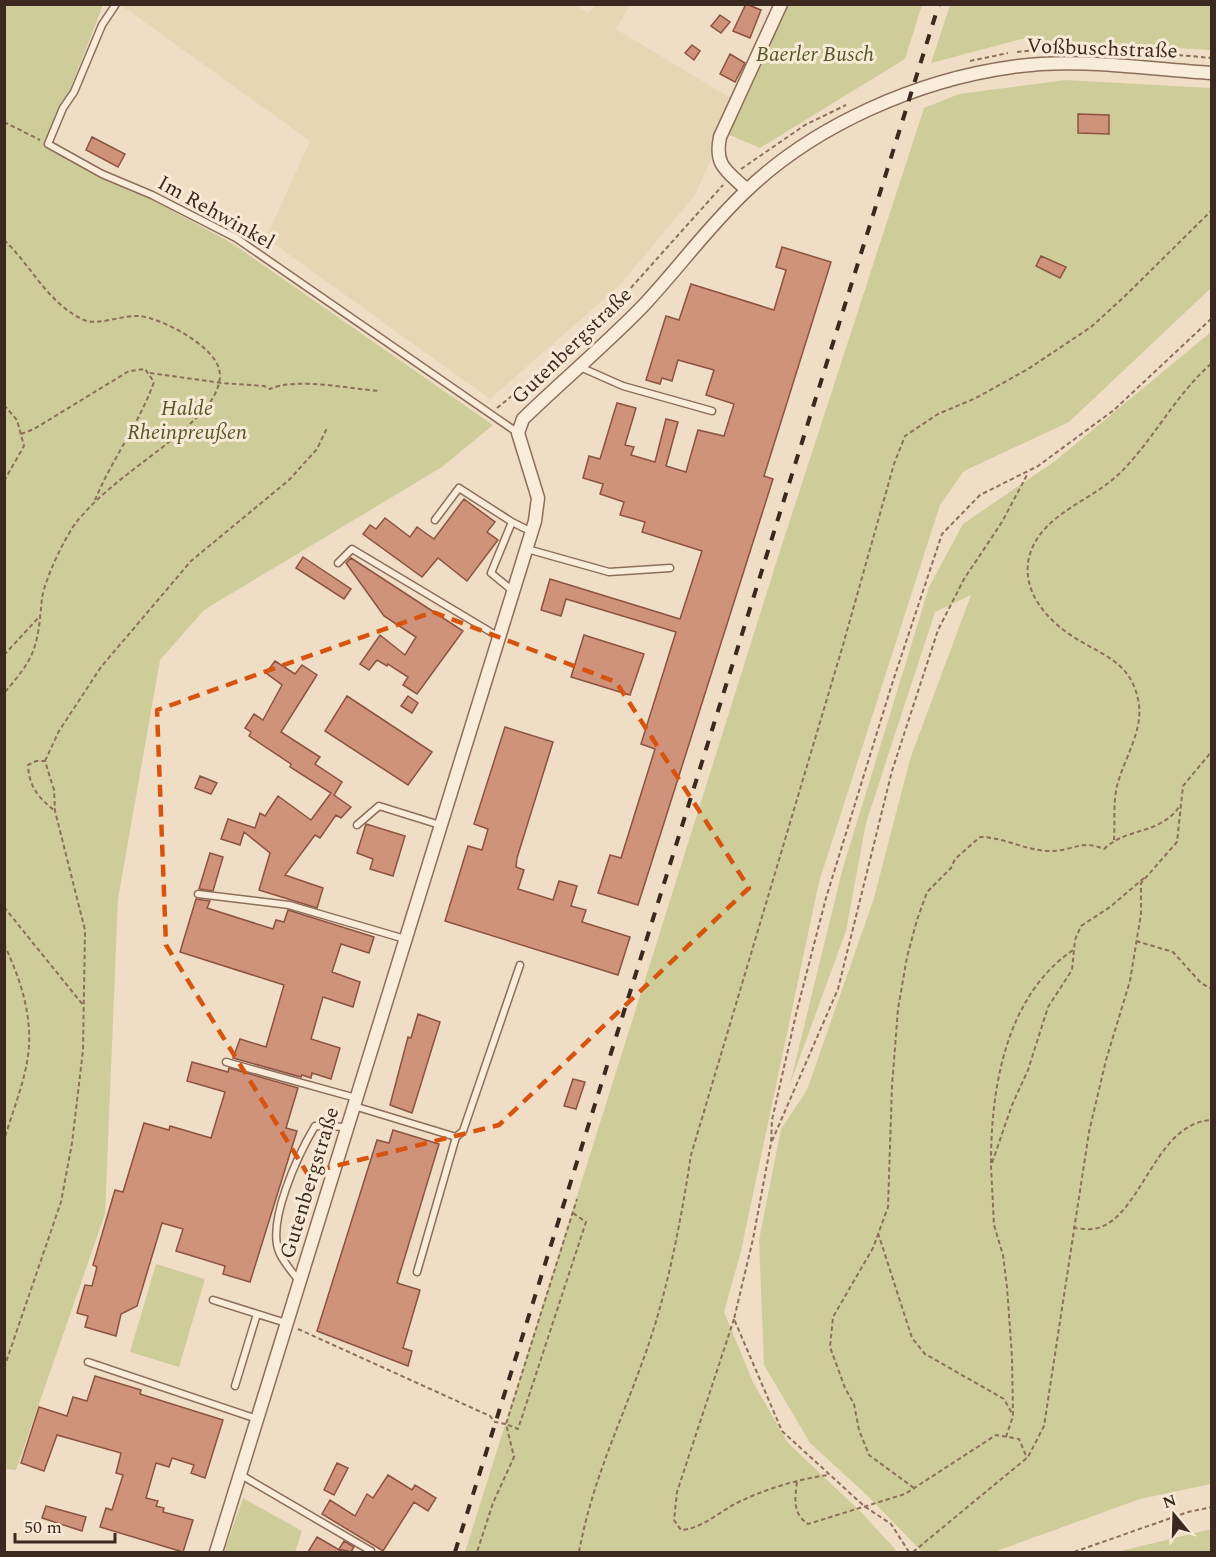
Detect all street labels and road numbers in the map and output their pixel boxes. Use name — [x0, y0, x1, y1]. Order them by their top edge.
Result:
street label: Voßbuschstraße — [1026, 30, 1178, 68]
street label: Im Rehwinkel — [151, 168, 281, 258]
street label: Gutenbergstraße — [504, 280, 640, 412]
street label: Gutenbergstraße — [272, 1103, 348, 1263]

